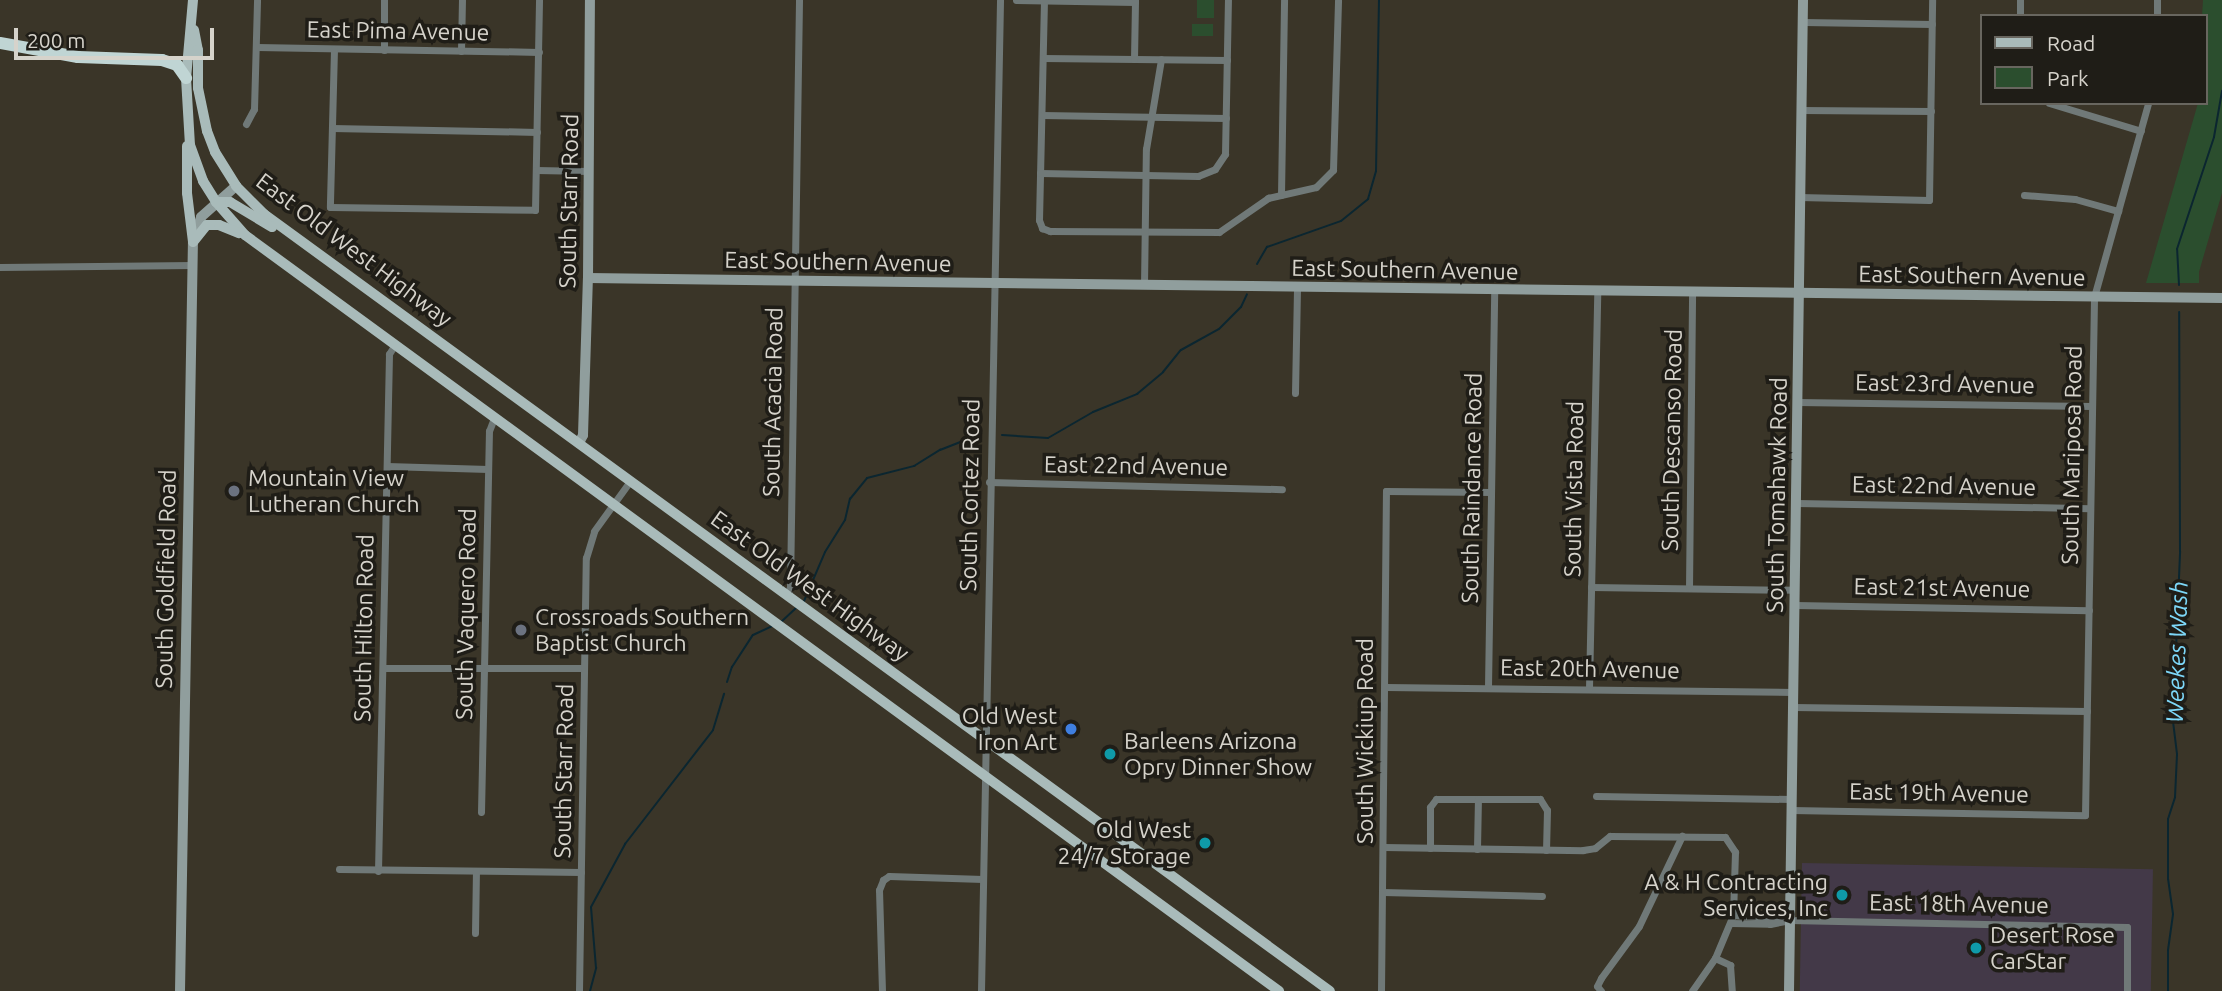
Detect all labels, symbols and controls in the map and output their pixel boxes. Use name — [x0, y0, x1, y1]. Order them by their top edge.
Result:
scale bar — [18, 14, 217, 58]
legend — [1980, 14, 2208, 105]
street label: East Pima Avenue — [306, 16, 490, 46]
text: 200 m — [27, 28, 85, 52]
text: Road — [2047, 31, 2095, 55]
text: Park — [2047, 66, 2089, 90]
street label: South Starr Road — [554, 113, 584, 289]
street label: East Old West Highway — [251, 167, 457, 333]
street label: East Southern Avenue — [724, 246, 952, 278]
street label: East Southern Avenue — [1291, 254, 1519, 286]
street label: East Southern Avenue — [1858, 260, 2086, 292]
street label: South Acacia Road — [758, 307, 788, 497]
street label: South Descanso Road — [1656, 329, 1688, 551]
street label: South Mariposa Road — [2056, 345, 2088, 565]
street label: East 23rd Avenue — [1855, 369, 2035, 399]
street label: South Raindance Road — [1456, 372, 1488, 604]
street label: South Tomahawk Road — [1761, 377, 1793, 613]
street label: South Cortez Road — [955, 398, 985, 592]
street label: South Vista Road — [1559, 401, 1589, 577]
street label: East 22nd Avenue — [1044, 451, 1228, 481]
place label: Mountain View Lutheran Church — [248, 464, 420, 518]
street label: South Goldfield Road — [150, 469, 182, 689]
street label: East 22nd Avenue — [1852, 471, 2036, 501]
marker: Mountain View Lutheran Church — [226, 483, 242, 499]
street label: East Old West Highway — [706, 505, 914, 667]
street label: South Vaquero Road — [450, 508, 482, 720]
street label: South Hilton Road — [349, 534, 379, 722]
street label: East 21st Avenue — [1853, 573, 2031, 603]
water label: Weekes Wash — [2160, 580, 2194, 724]
place label: Crossroads Southern Baptist Church — [535, 603, 749, 657]
marker: Crossroads Southern Baptist Church — [513, 622, 529, 638]
street label: South Wickiup Road — [1351, 638, 1379, 844]
street label: East 20th Avenue — [1500, 654, 1680, 684]
street label: South Starr Road — [549, 683, 579, 859]
place label: Old West Iron Art — [962, 702, 1057, 756]
marker: Old West Iron Art — [1063, 721, 1079, 737]
place label: Barleens Arizona Opry Dinner Show — [1124, 727, 1312, 781]
marker: Barleens Arizona Opry Dinner Show — [1102, 746, 1118, 762]
street label: East 19th Avenue — [1849, 778, 2029, 808]
place label: Old West 24/7 Storage — [1057, 816, 1191, 870]
marker: Old West 24/7 Storage — [1197, 835, 1213, 851]
place label: A & H Contracting Services, Inc — [1644, 868, 1828, 922]
marker: A & H Contracting Services, Inc — [1834, 887, 1850, 903]
street label: East 18th Avenue — [1869, 889, 2049, 919]
place label: Desert Rose CarStar — [1990, 921, 2115, 975]
marker: Desert Rose CarStar — [1968, 940, 1984, 956]

